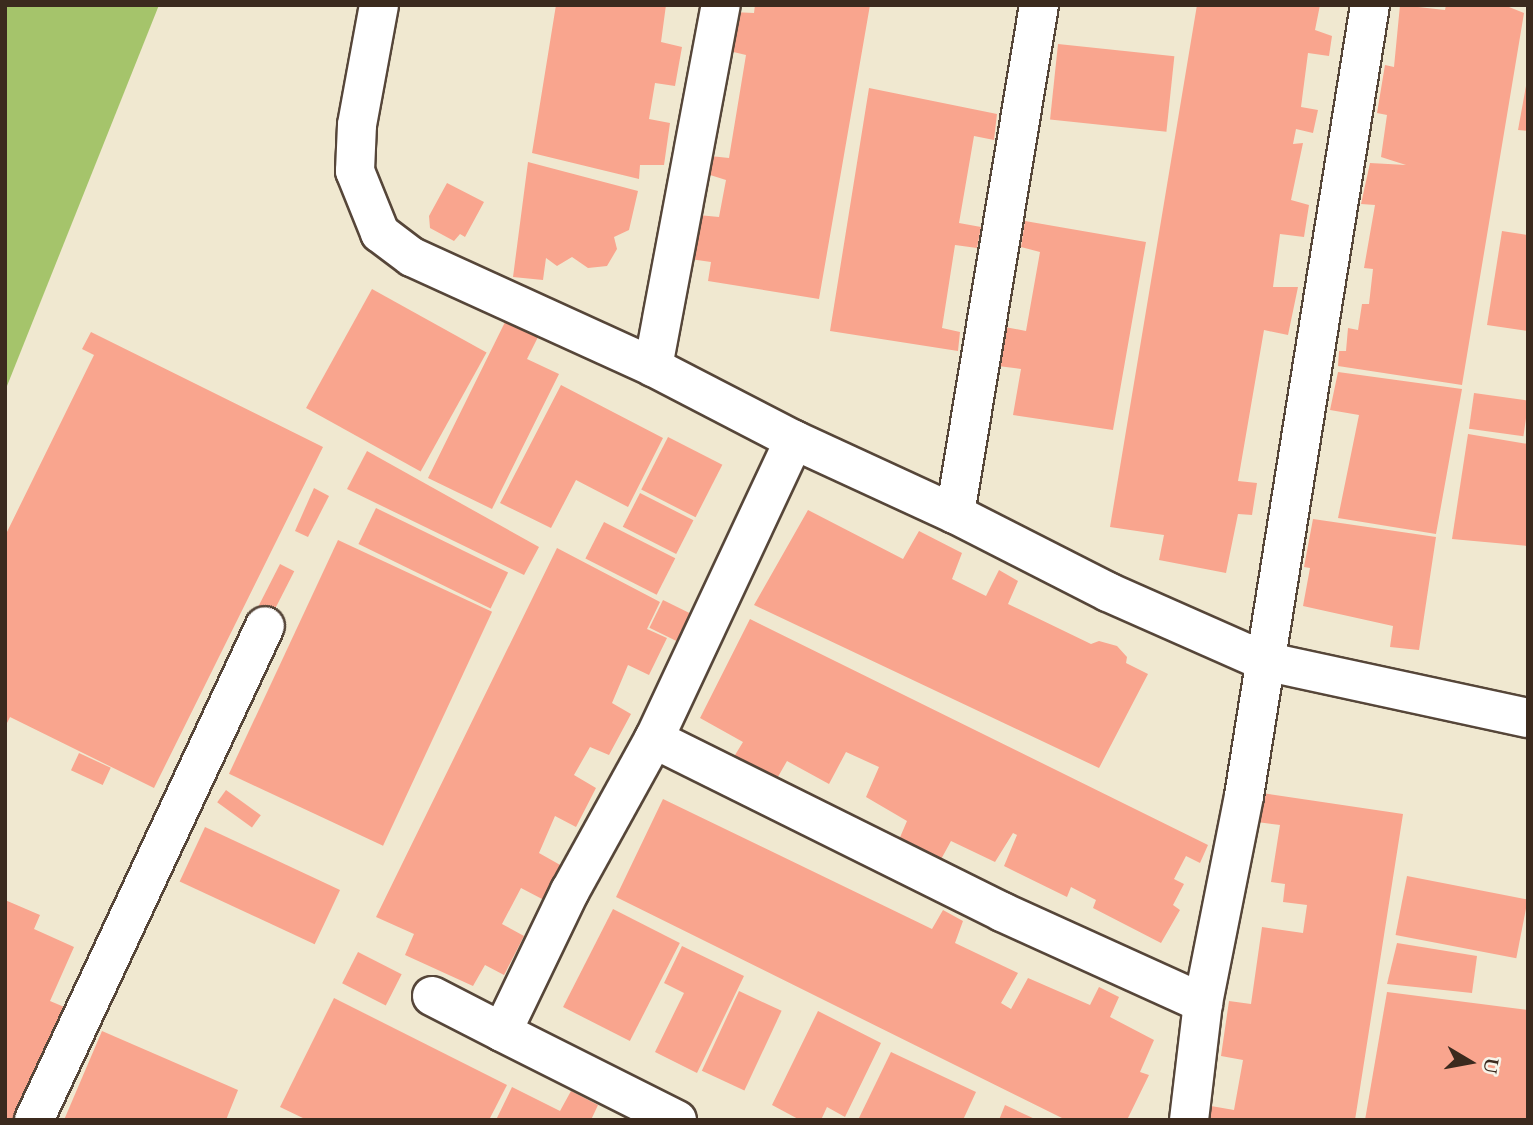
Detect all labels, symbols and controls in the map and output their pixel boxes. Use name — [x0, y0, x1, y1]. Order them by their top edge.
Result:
north arrow — [1435, 1027, 1505, 1097]
text: U — [1477, 1056, 1505, 1076]

